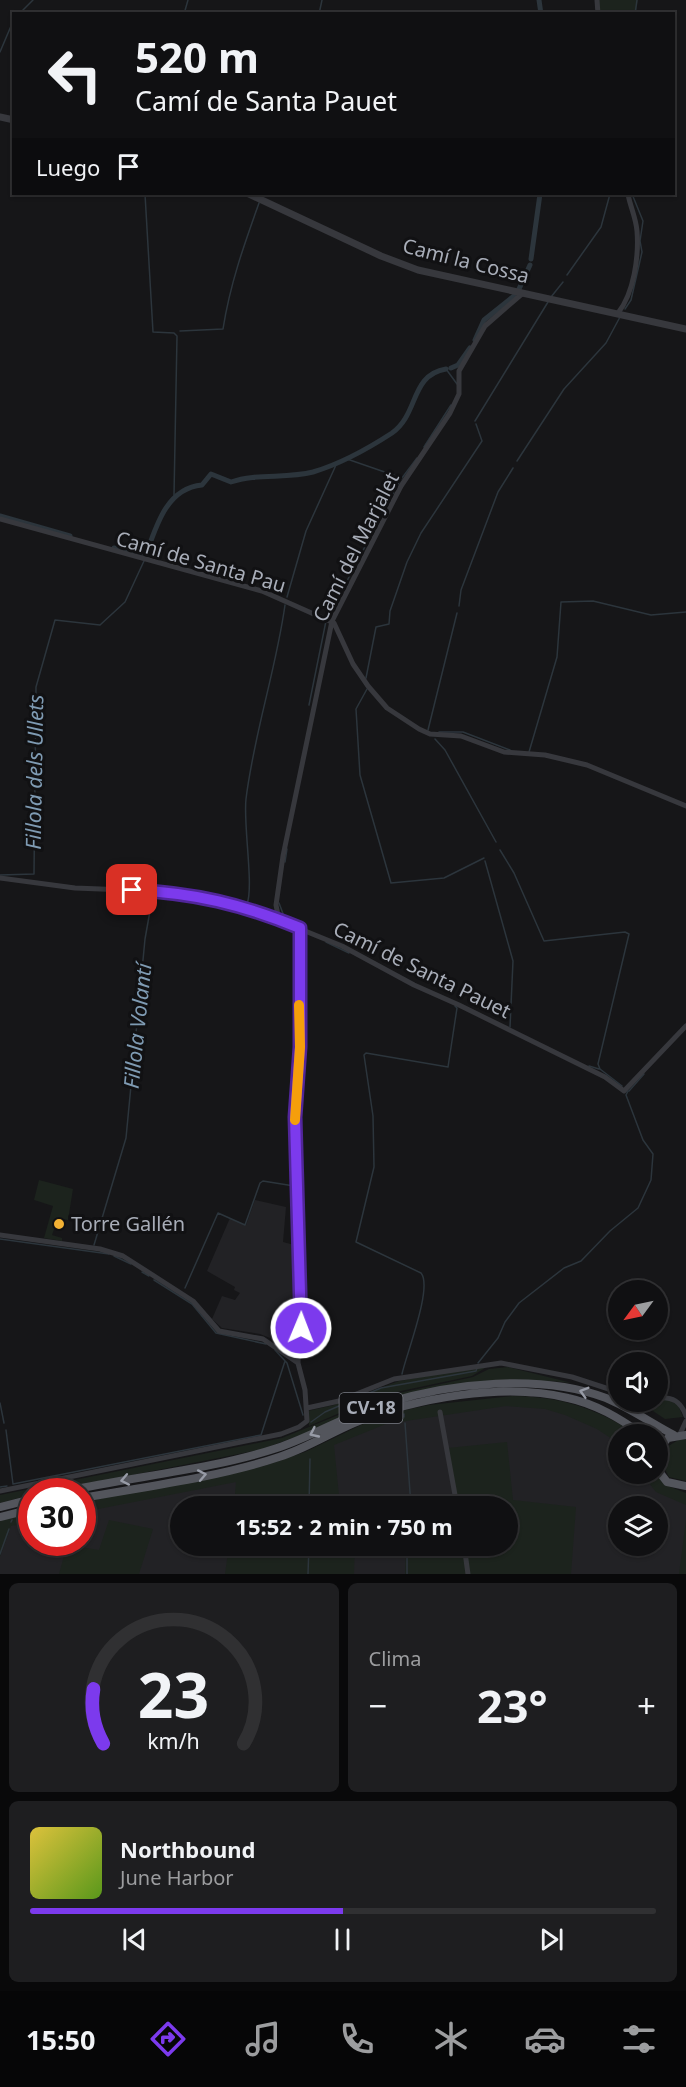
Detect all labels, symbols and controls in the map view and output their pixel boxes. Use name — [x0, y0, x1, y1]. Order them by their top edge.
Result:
text: 520 m — [135, 28, 259, 85]
icon: left — [36, 36, 114, 114]
text: Camí de Santa Pauet — [135, 82, 397, 119]
icon: arrive — [112, 150, 145, 183]
text: Luego — [36, 152, 100, 182]
street label: Camí la Cossa — [400, 232, 532, 289]
street label: Camí del Marjalet — [306, 467, 405, 626]
street label: Camí de Santa Pau — [113, 524, 289, 599]
water label: Fillola dels Ullets — [19, 694, 49, 850]
pin — [106, 864, 157, 915]
icon: arrive — [115, 873, 148, 906]
street label: Camí de Santa Pauet — [329, 915, 515, 1024]
water label: Fillola Volantí — [117, 959, 158, 1090]
place label: Torre Gallén — [71, 1210, 185, 1237]
marker: Torre Gallén — [52, 1217, 66, 1231]
north arrow — [608, 1280, 668, 1340]
map controls — [608, 1280, 668, 1556]
position arrow — [269, 1296, 333, 1360]
button: sound — [608, 1352, 668, 1412]
one-way arrow — [579, 1387, 590, 1399]
road number: CV-18 — [340, 1393, 403, 1423]
button: search — [608, 1424, 668, 1484]
one-way arrow — [309, 1425, 320, 1437]
one-way arrow — [197, 1469, 207, 1482]
one-way arrow — [120, 1473, 130, 1486]
speed limit sign: 30 — [18, 1478, 96, 1556]
button: layers — [608, 1496, 668, 1556]
text: 15:52 · 2 min · 750 m — [235, 1511, 453, 1541]
text: Clima — [369, 1645, 421, 1672]
text: 23 — [138, 1651, 209, 1736]
text: 23° — [477, 1675, 548, 1736]
text: − — [369, 1683, 387, 1728]
text: + — [637, 1683, 656, 1728]
text: km/h — [147, 1727, 200, 1756]
text: Northbound — [120, 1834, 255, 1864]
text: June Harbor — [120, 1864, 234, 1891]
icon: previous — [118, 1923, 151, 1956]
icon: pause — [326, 1923, 359, 1956]
icon: next — [535, 1923, 568, 1956]
icon: directions — [147, 2018, 189, 2060]
icon: music — [242, 2018, 284, 2060]
icon: phone — [336, 2018, 378, 2060]
icon: climate — [430, 2018, 472, 2060]
icon: car — [524, 2018, 566, 2060]
icon: filters — [618, 2018, 660, 2060]
text: 15:50 — [26, 2021, 95, 2058]

